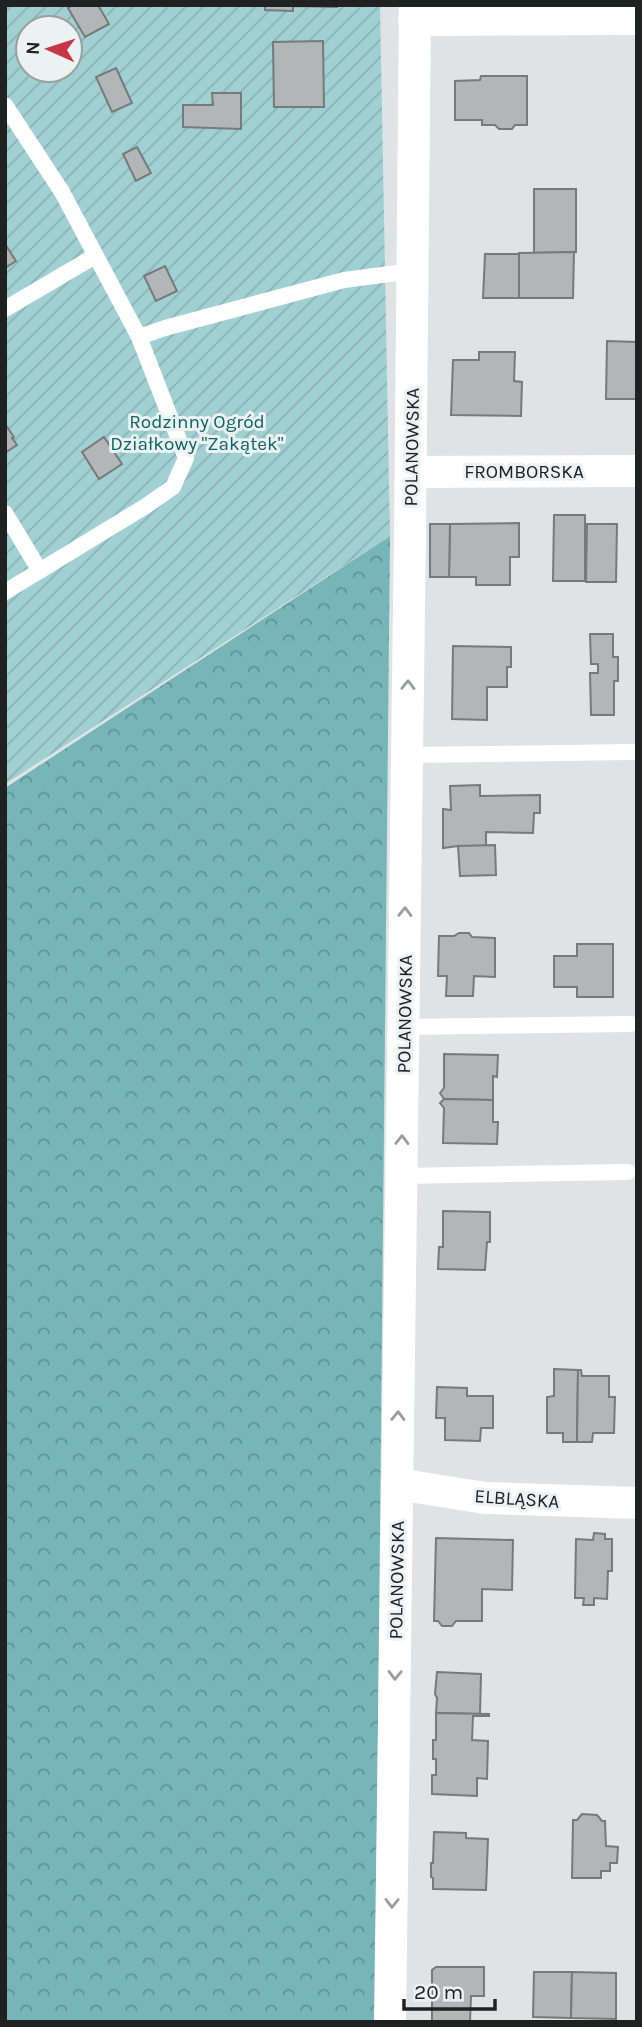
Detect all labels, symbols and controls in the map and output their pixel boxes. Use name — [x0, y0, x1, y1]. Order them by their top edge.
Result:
north arrow — [14, 14, 84, 84]
text: N — [22, 41, 44, 56]
street label: POLANOWSKA — [400, 387, 424, 507]
park label: Rodzinny Ogród Działkowy "Zakątek" — [110, 411, 284, 455]
street label: FROMBORSKA — [464, 461, 584, 483]
one-way arrow — [400, 679, 416, 689]
one-way arrow — [397, 906, 413, 917]
street label: POLANOWSKA — [393, 954, 417, 1074]
one-way arrow — [394, 1134, 409, 1145]
one-way arrow — [390, 1410, 406, 1421]
street label: ELBLĄSKA — [474, 1485, 560, 1513]
street label: POLANOWSKA — [385, 1520, 409, 1640]
one-way arrow — [387, 1670, 403, 1681]
one-way arrow — [384, 1898, 400, 1908]
scale bar — [404, 1968, 495, 2012]
text: 20 m — [414, 1980, 463, 2004]

